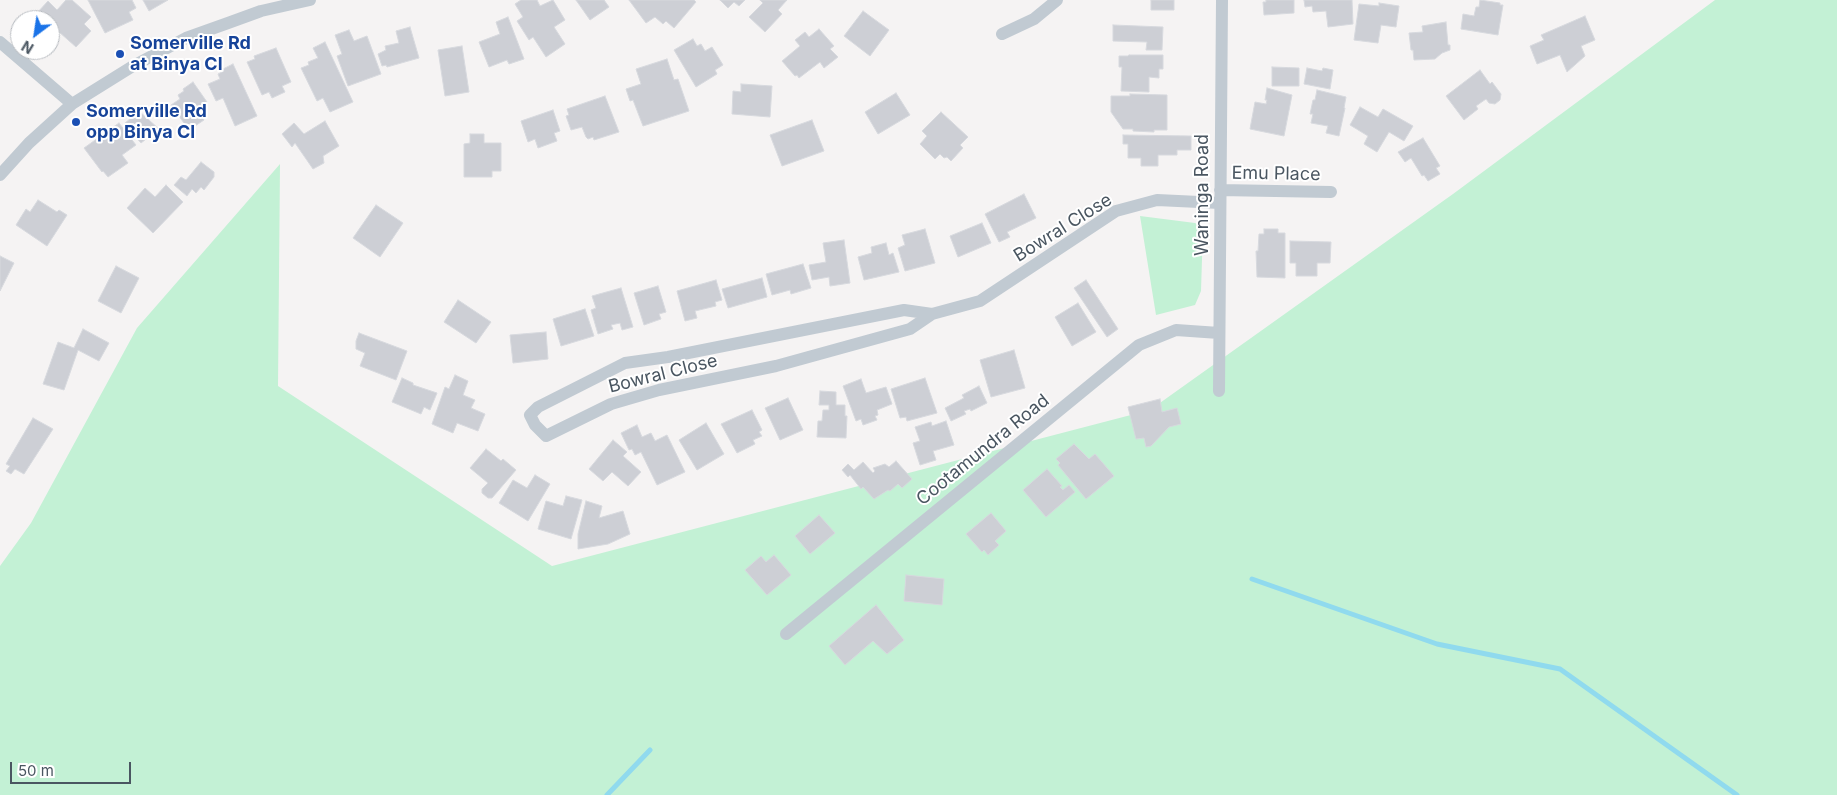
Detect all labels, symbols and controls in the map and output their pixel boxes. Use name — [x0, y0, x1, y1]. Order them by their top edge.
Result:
north arrow — [10, 10, 60, 60]
place label: Somerville Rd at Binya Cl — [130, 33, 251, 76]
text: N — [19, 37, 36, 57]
marker: Somerville Rd at Binya Cl — [114, 48, 126, 60]
place label: Somerville Rd opp Binya Cl — [86, 101, 207, 144]
marker: Somerville Rd opp Binya Cl — [70, 116, 82, 128]
street label: Waninga Road — [1192, 134, 1214, 256]
street label: Emu Place — [1231, 162, 1321, 186]
street label: Bowral Close — [1010, 189, 1116, 267]
street label: Bowral Close — [606, 350, 720, 398]
street label: Cootamundra Road — [912, 390, 1054, 510]
scale bar — [12, 752, 134, 784]
text: 50 m — [18, 761, 54, 780]

